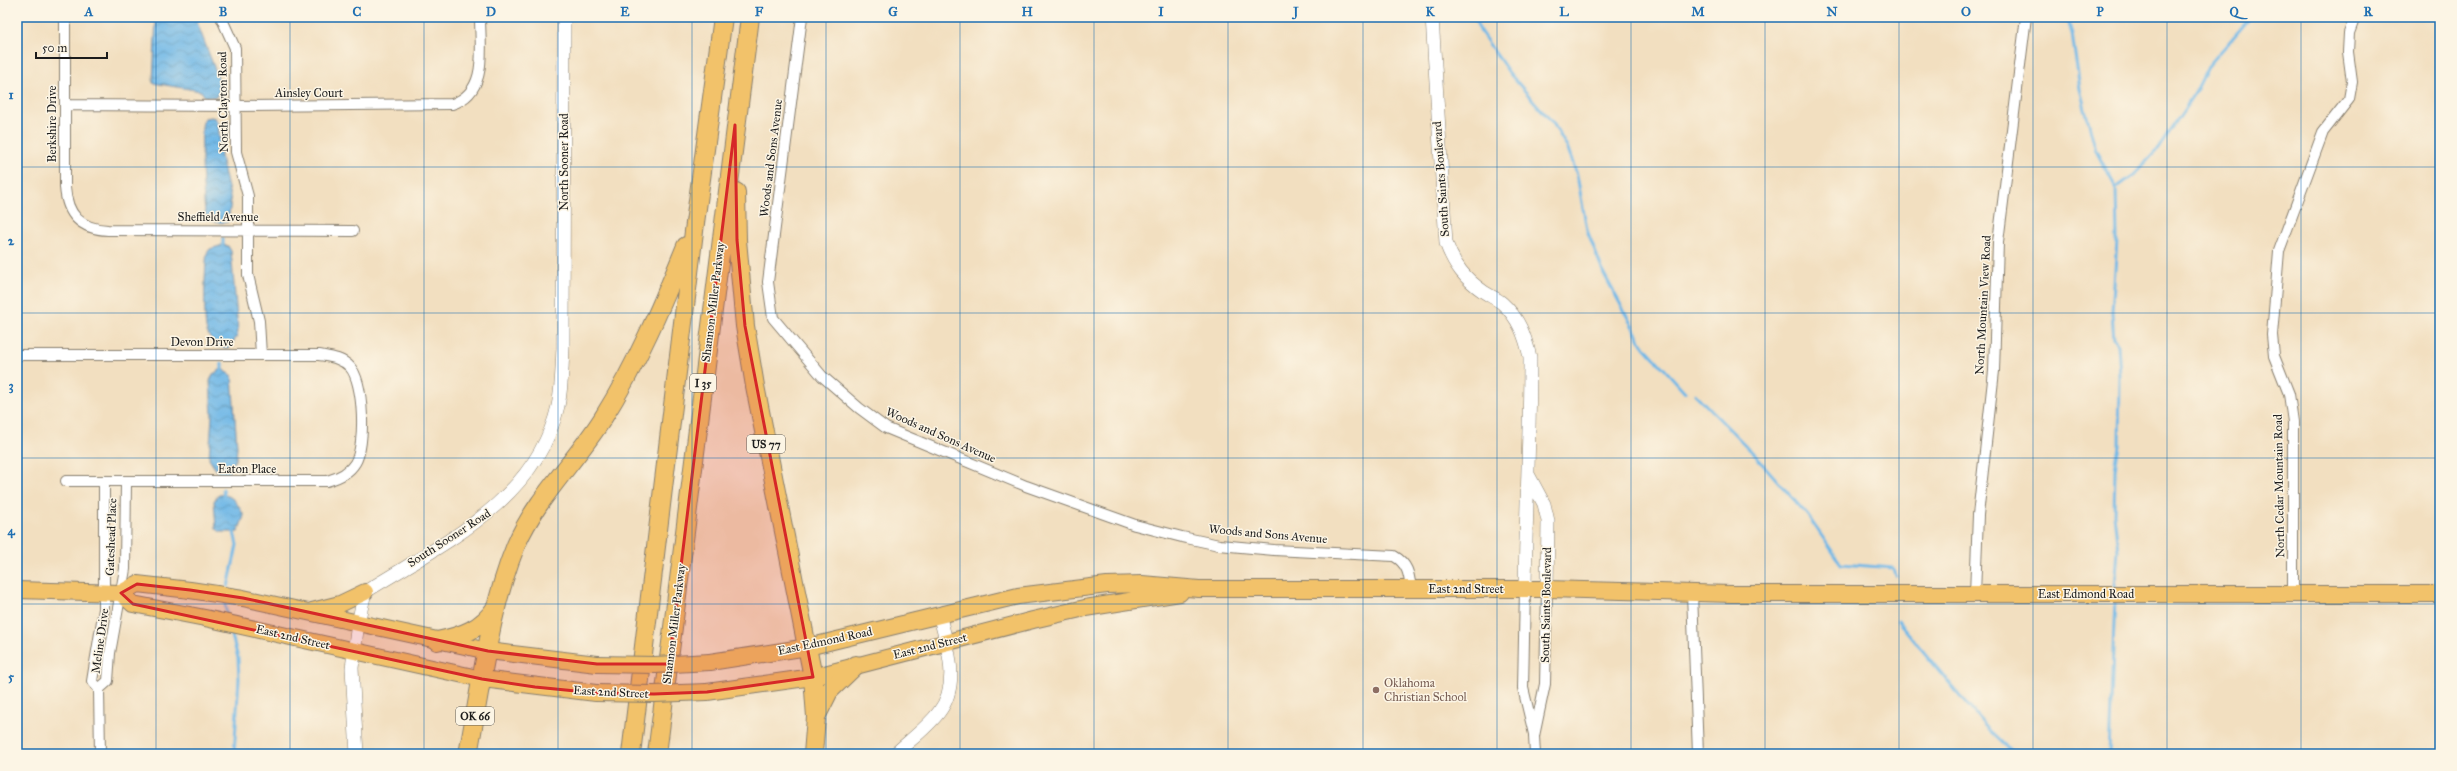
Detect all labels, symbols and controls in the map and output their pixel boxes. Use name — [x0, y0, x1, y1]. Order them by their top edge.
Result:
text: A — [84, 4, 94, 20]
text: B — [219, 4, 228, 20]
text: C — [353, 4, 362, 20]
text: D — [486, 4, 496, 20]
text: E — [620, 4, 630, 20]
text: F — [755, 4, 764, 20]
text: G — [888, 4, 898, 20]
text: H — [1021, 4, 1033, 20]
text: I — [1158, 4, 1164, 20]
text: J — [1291, 4, 1299, 20]
text: K — [1425, 4, 1435, 20]
text: L — [1559, 4, 1569, 20]
text: M — [1691, 4, 1705, 20]
text: N — [1826, 4, 1838, 20]
text: O — [1961, 4, 1971, 20]
text: P — [2096, 4, 2104, 20]
text: Q — [2229, 4, 2248, 20]
text: R — [2363, 4, 2373, 20]
scale bar — [36, 34, 107, 60]
text: 50 m — [42, 41, 67, 55]
street label: North Clayton Road — [215, 51, 231, 153]
street label: Berkshire Drive — [45, 86, 59, 163]
street label: Ainsley Court — [274, 86, 344, 100]
text: 1 — [8, 87, 14, 103]
street label: Woods and Sons Avenue — [757, 98, 785, 218]
street label: North Sooner Road — [557, 113, 571, 211]
street label: South Saints Boulevard — [1430, 121, 1452, 237]
street label: Sheffield Avenue — [178, 210, 258, 224]
text: 2 — [8, 233, 15, 249]
street label: North Mountain View Road — [1972, 235, 1994, 375]
street label: Shannon Miller Parkway — [699, 241, 727, 363]
street label: Devon Drive — [170, 335, 234, 349]
road number: I 35 — [690, 374, 716, 392]
text: 3 — [8, 378, 14, 394]
street label: Woods and Sons Avenue — [884, 404, 998, 466]
street label: North Cedar Mountain Road — [2271, 414, 2287, 558]
road number: US 77 — [747, 435, 785, 453]
street label: Eaton Place — [218, 462, 276, 476]
street label: Gateshead Place — [103, 498, 119, 576]
street label: South Sooner Road — [405, 506, 493, 570]
street label: Woods and Sons Avenue — [1208, 522, 1328, 546]
text: 4 — [7, 523, 15, 539]
street label: South Saints Boulevard — [1538, 547, 1554, 663]
street label: Shannon Miller Parkway — [660, 563, 688, 685]
street label: East 2nd Street — [1428, 582, 1505, 596]
street label: East Edmond Road — [2038, 587, 2134, 601]
street label: Meline Drive — [89, 608, 111, 674]
street label: East 2nd Street — [255, 622, 332, 653]
street label: East Edmond Road — [776, 624, 874, 658]
street label: East 2nd Street — [892, 630, 969, 662]
text: 5 — [8, 669, 15, 685]
place label: Oklahoma Christian School — [1384, 676, 1468, 704]
street label: East 2nd Street — [573, 683, 650, 701]
marker: Oklahoma Christian School — [1371, 685, 1381, 695]
road number: OK 66 — [456, 707, 494, 725]

